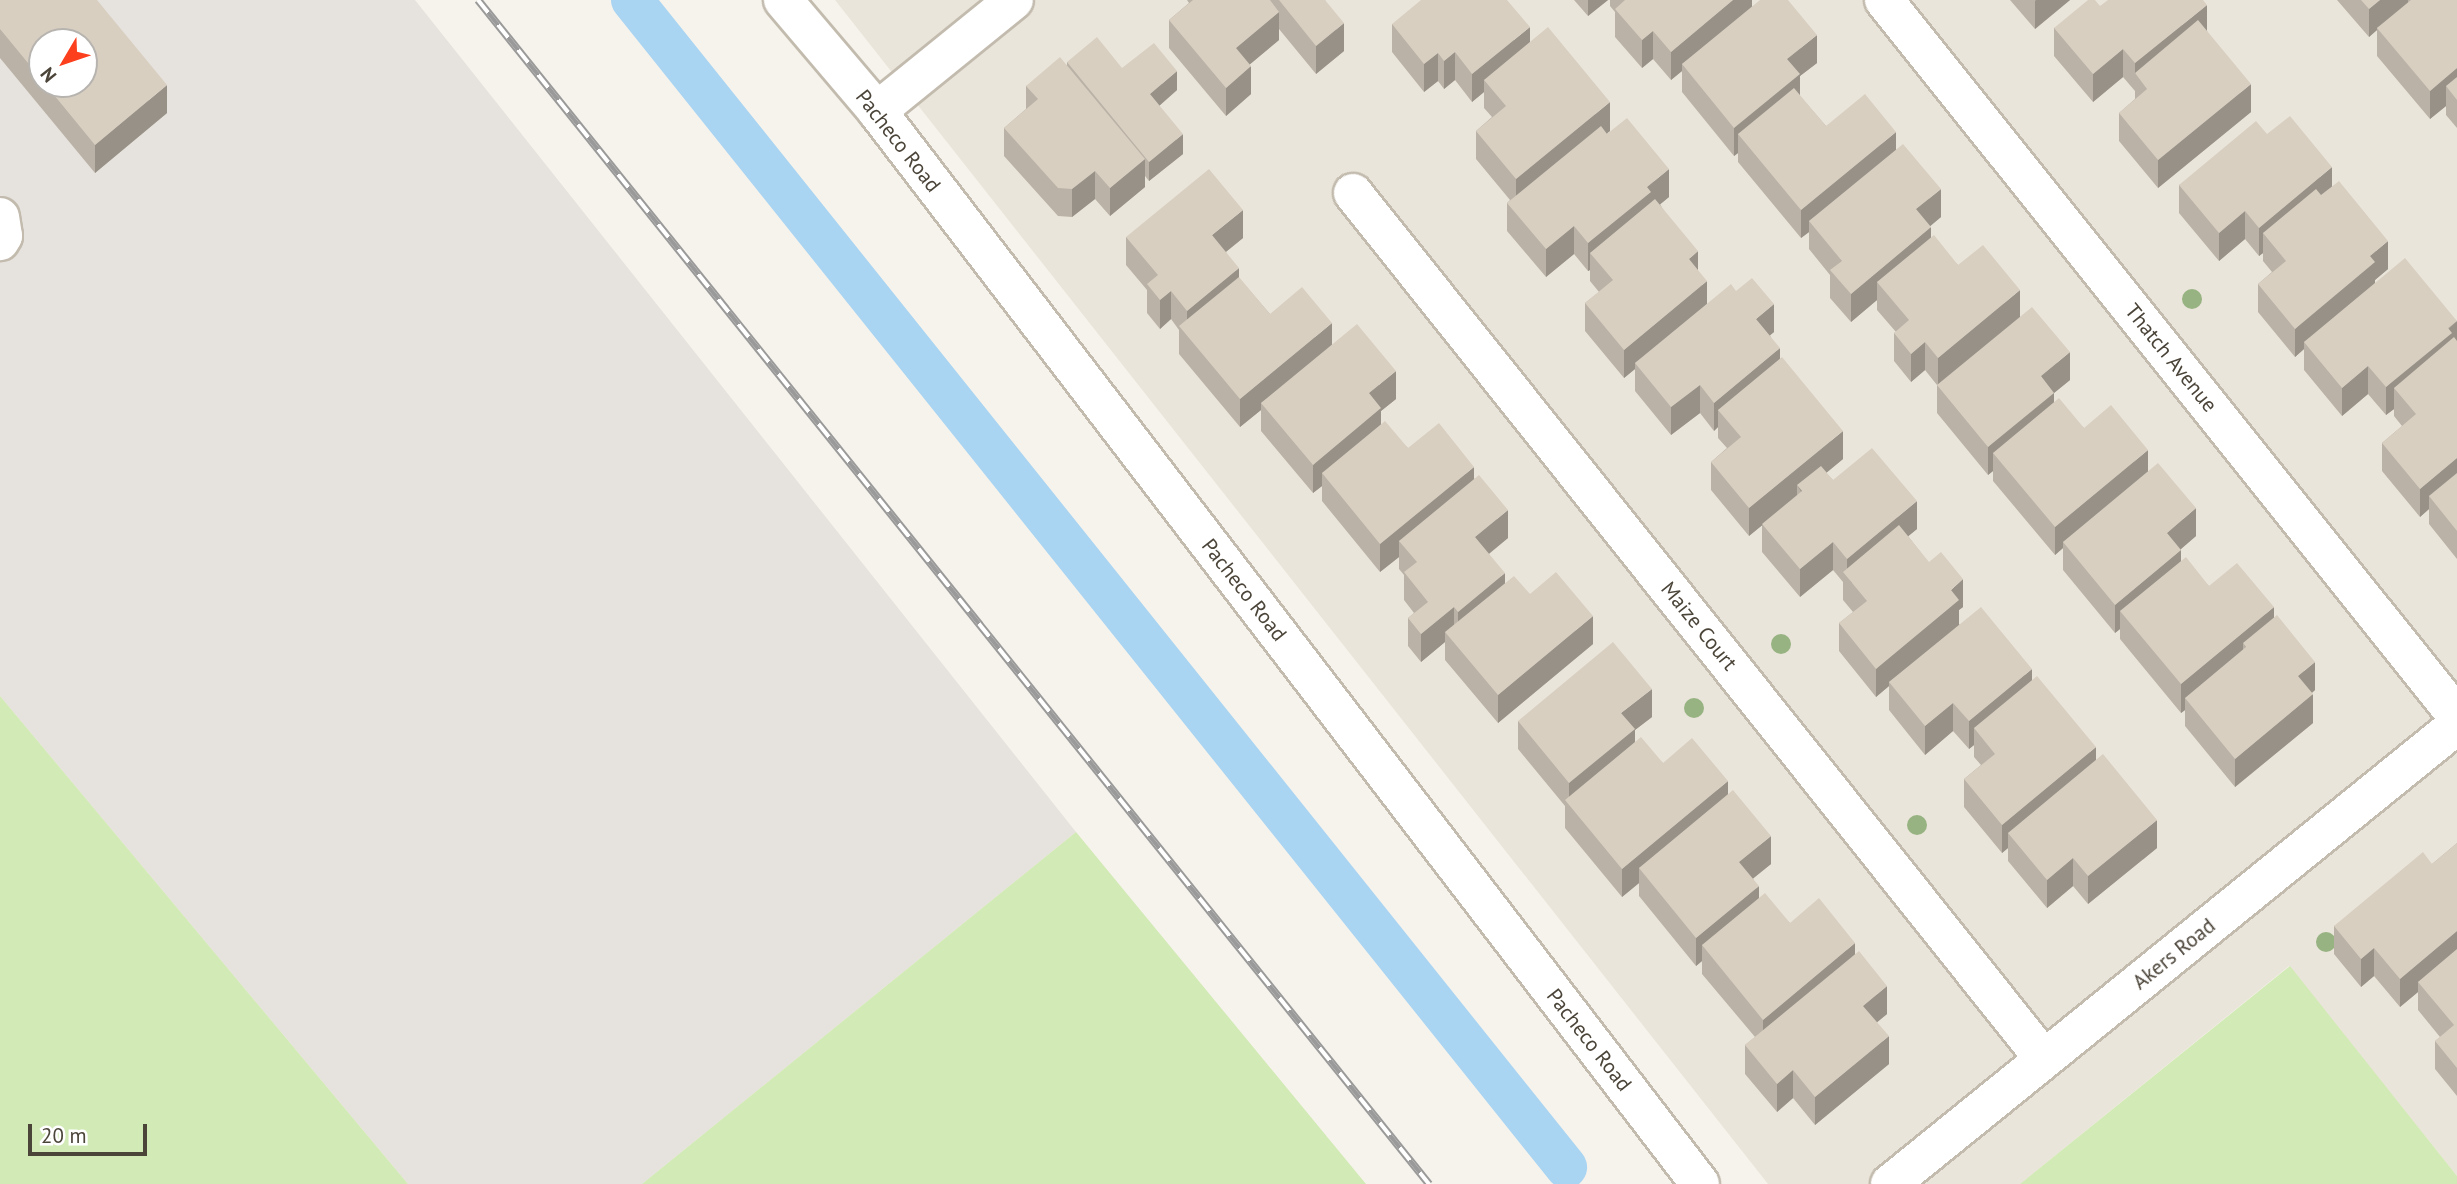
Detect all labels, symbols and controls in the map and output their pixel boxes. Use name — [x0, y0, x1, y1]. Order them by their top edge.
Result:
north arrow — [28, 28, 98, 98]
text: N — [35, 63, 61, 87]
street label: Pacheco Road — [850, 85, 946, 197]
street label: Thatch Avenue — [2119, 299, 2223, 417]
street label: Pacheco Road — [1196, 534, 1292, 646]
street label: Maize Court — [1656, 577, 1742, 675]
street label: Akers Road — [2128, 913, 2220, 995]
street label: Pacheco Road — [1541, 984, 1637, 1096]
scale bar — [32, 1110, 150, 1154]
text: 20 m — [41, 1122, 87, 1149]

